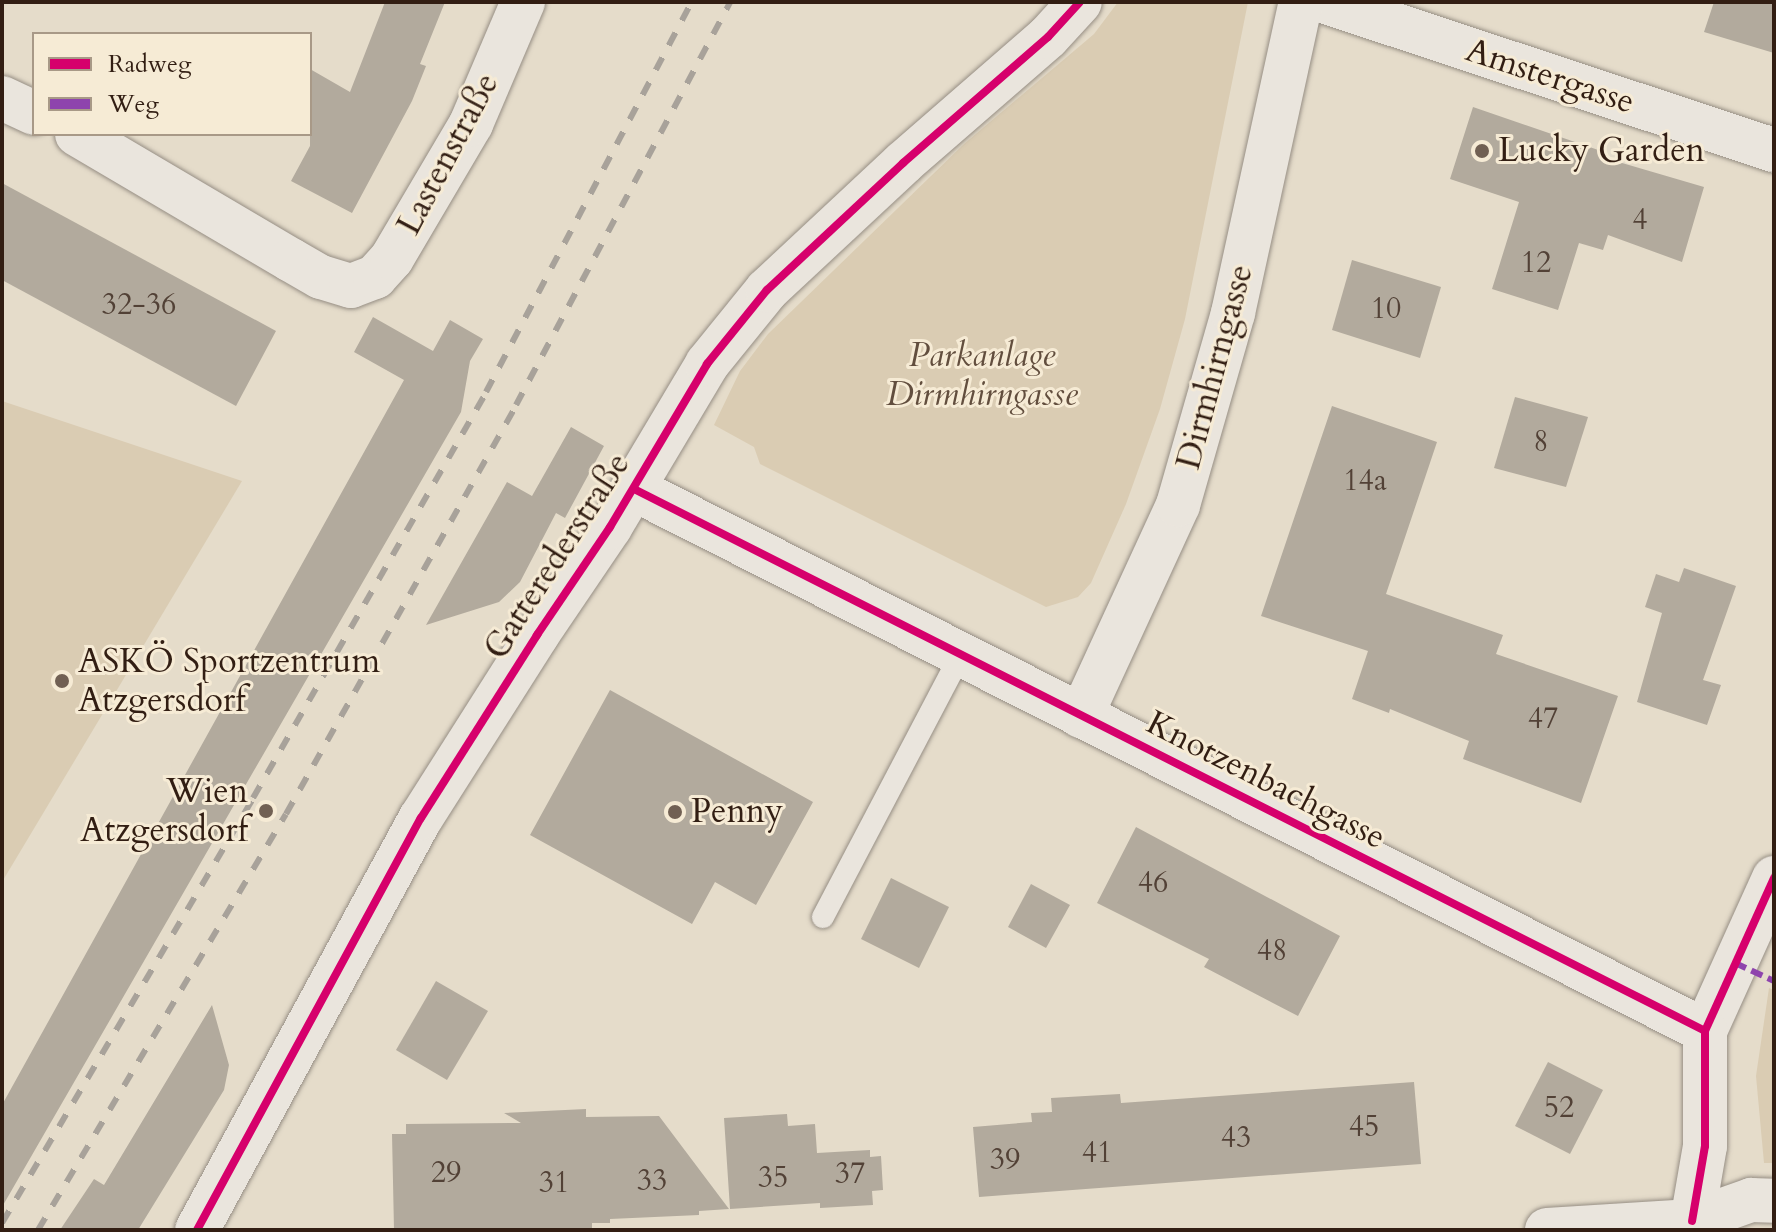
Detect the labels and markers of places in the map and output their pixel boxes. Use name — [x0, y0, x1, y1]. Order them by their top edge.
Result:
place label: Lucky Garden — [1498, 131, 1705, 171]
marker: Lucky Garden — [1473, 142, 1491, 160]
place label: ASKÖ Sportzentrum Atzgersdorf — [78, 641, 380, 720]
marker: ASKÖ Sportzentrum Atzgersdorf — [53, 672, 71, 690]
place label: Wien Atzgersdorf — [80, 771, 248, 850]
place label: Penny — [691, 792, 783, 832]
marker: Wien Atzgersdorf — [255, 800, 277, 822]
marker: Penny — [666, 803, 684, 821]

